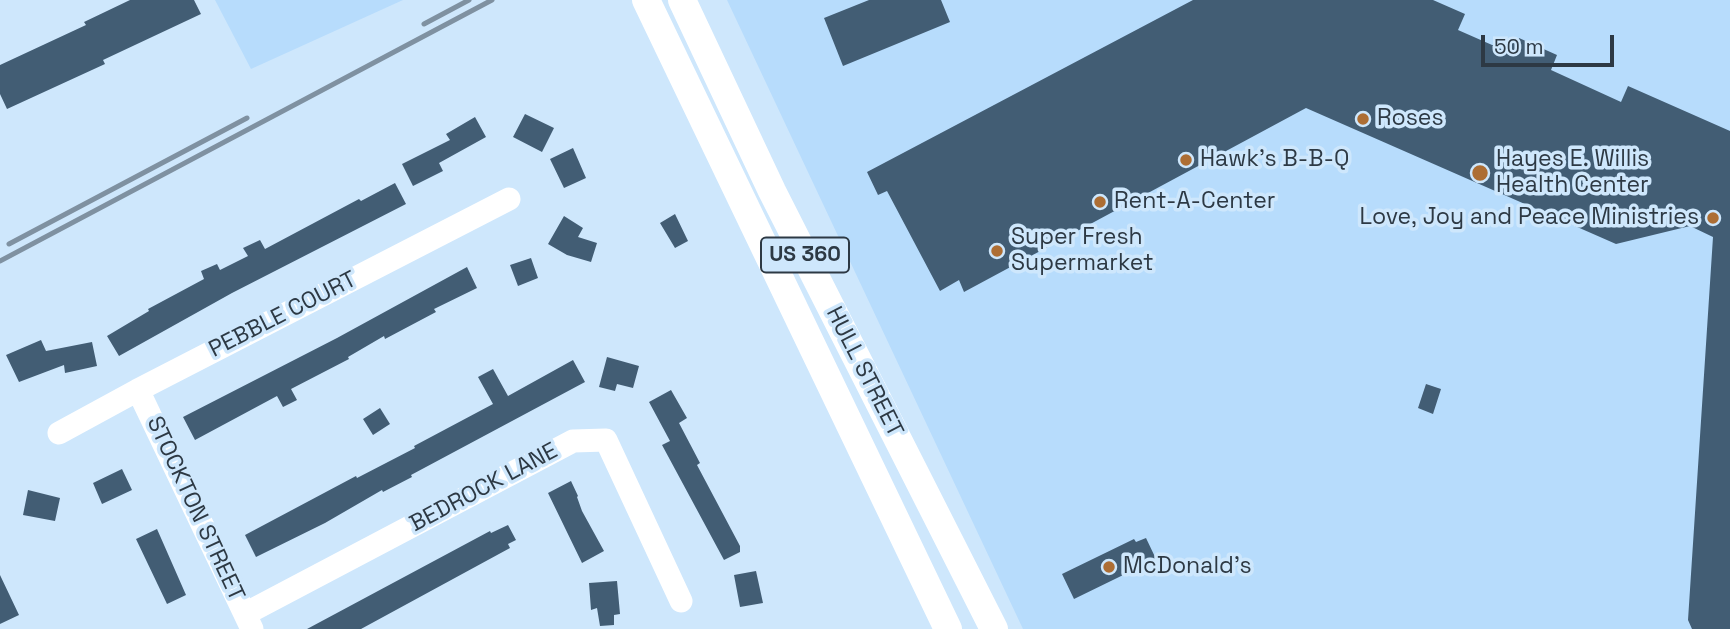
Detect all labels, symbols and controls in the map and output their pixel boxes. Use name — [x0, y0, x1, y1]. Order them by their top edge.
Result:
scale bar — [1485, 21, 1618, 65]
text: 50 m — [1494, 33, 1544, 60]
place label: Roses — [1377, 105, 1444, 133]
marker: Roses — [1355, 111, 1371, 127]
place label: Hawk's B-B-Q — [1200, 146, 1349, 174]
place label: Hayes E. Willis Health Center — [1496, 146, 1649, 200]
marker: Hawk's B-B-Q — [1178, 152, 1194, 168]
marker: Hayes E. Willis Health Center — [1470, 163, 1490, 183]
place label: Rent-A-Center — [1114, 188, 1276, 216]
marker: Rent-A-Center — [1092, 194, 1108, 210]
place label: Love, Joy and Peace Ministries — [1359, 204, 1699, 232]
marker: Love, Joy and Peace Ministries — [1705, 210, 1721, 226]
place label: Super Fresh Supermarket — [1011, 224, 1153, 278]
road number: US 360 — [761, 238, 849, 272]
marker: Super Fresh Supermarket — [989, 243, 1005, 259]
street label: PEBBLE COURT — [205, 266, 361, 364]
street label: HULL STREET — [819, 302, 909, 442]
street label: STOCKTON STREET — [140, 412, 250, 606]
street label: BEDROCK LANE — [405, 437, 563, 539]
place label: McDonald's — [1123, 553, 1252, 581]
marker: McDonald's — [1101, 559, 1117, 575]

